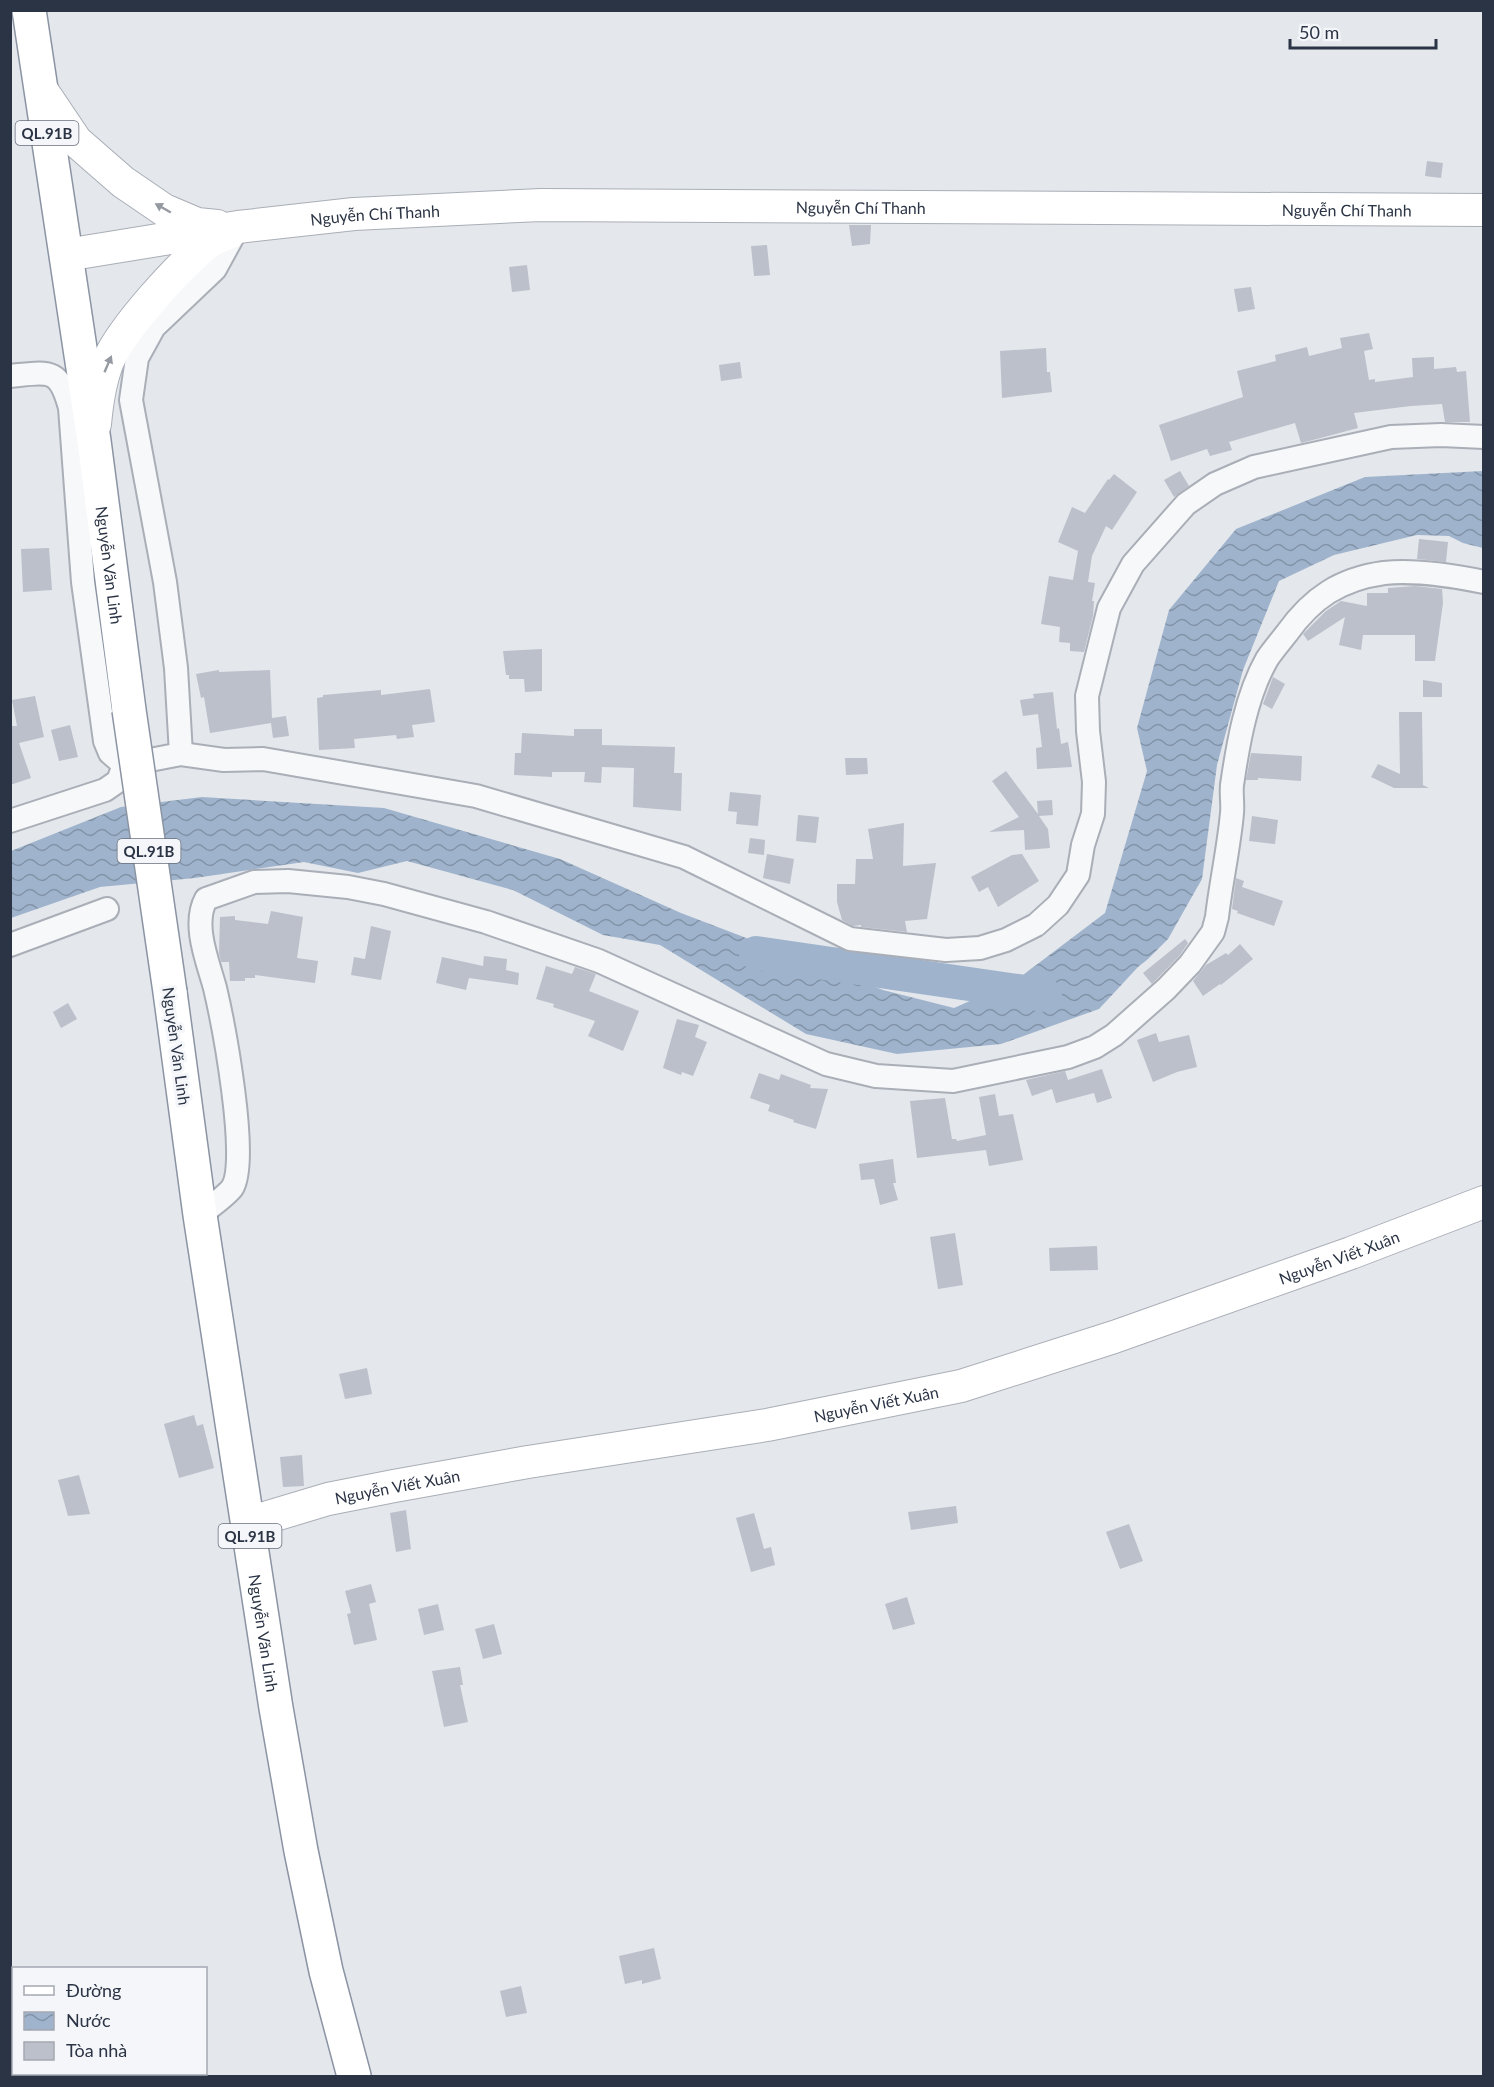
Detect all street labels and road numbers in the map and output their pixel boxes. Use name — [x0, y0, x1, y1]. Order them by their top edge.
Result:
road number: QL.91B — [15, 121, 78, 145]
street label: Nguyễn Chí Thanh — [796, 197, 926, 217]
street label: Nguyễn Chí Thanh — [1282, 199, 1412, 219]
street label: Nguyễn Chí Thanh — [309, 200, 440, 228]
street label: Nguyễn Văn Linh — [93, 505, 127, 625]
road number: QL.91B — [118, 839, 180, 863]
street label: Nguyễn Văn Linh — [159, 986, 195, 1106]
street label: Nguyễn Viết Xuân — [1276, 1226, 1402, 1287]
street label: Nguyễn Viết Xuân — [812, 1381, 940, 1425]
street label: Nguyễn Viết Xuân — [333, 1465, 461, 1507]
road number: QL.91B — [218, 1524, 282, 1548]
street label: Nguyễn Văn Linh — [246, 1573, 283, 1693]

